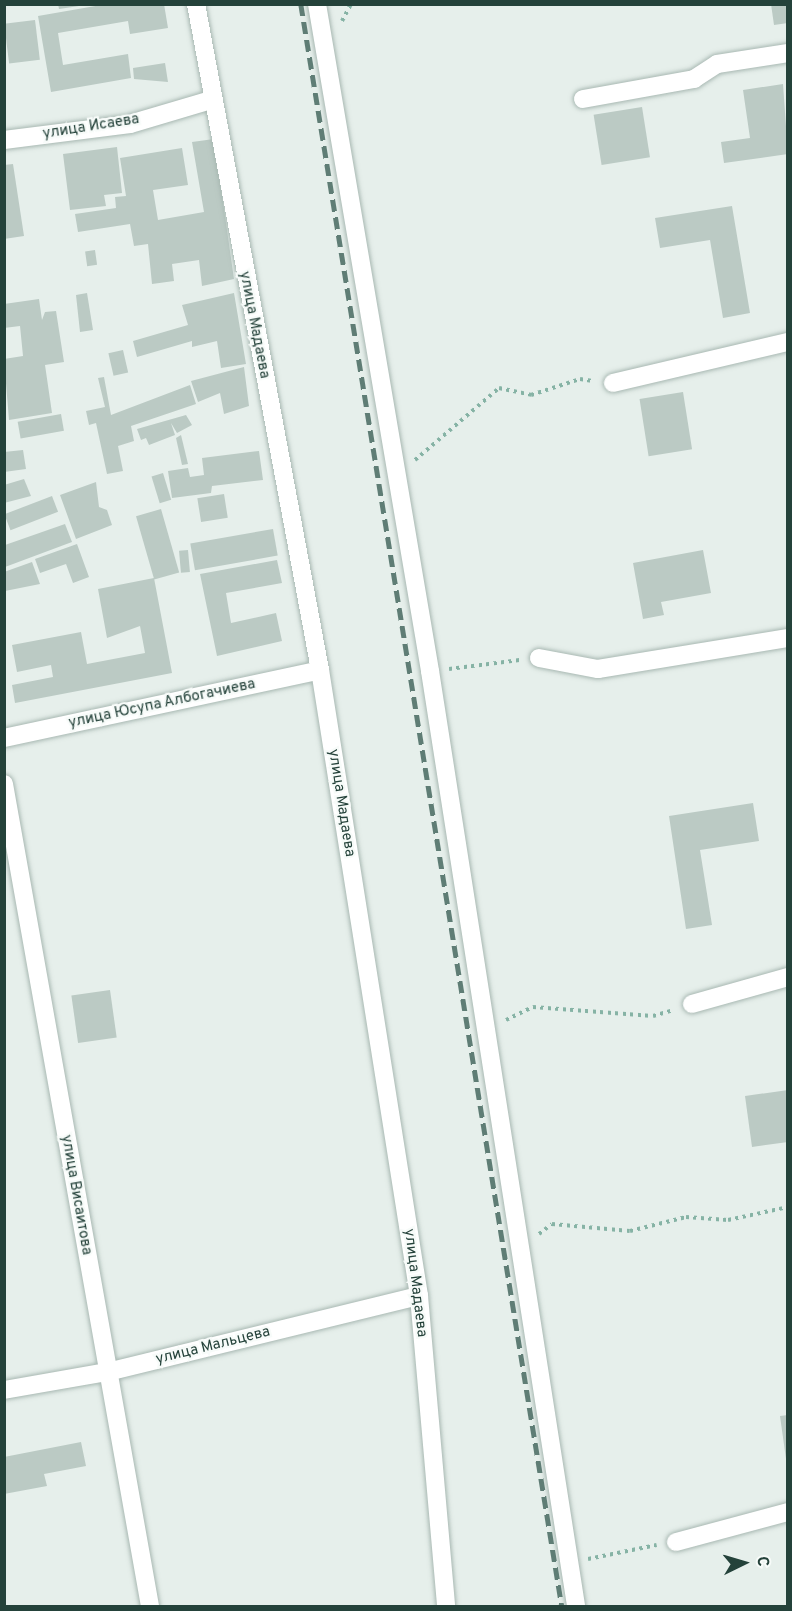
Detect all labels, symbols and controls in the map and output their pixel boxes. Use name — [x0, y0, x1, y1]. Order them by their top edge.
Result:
street label: улица Исаева — [41, 110, 141, 144]
street label: улица Мадаева — [235, 270, 273, 380]
street label: улица Юсупа Албогачиева — [67, 675, 257, 733]
street label: улица Мадаева — [324, 748, 358, 858]
street label: улица Висаитова — [57, 1134, 95, 1256]
street label: улица Мадаева — [399, 1228, 431, 1338]
street label: улица Мальцева — [154, 1323, 272, 1369]
north arrow — [714, 1533, 774, 1593]
text: С — [752, 1555, 772, 1567]

